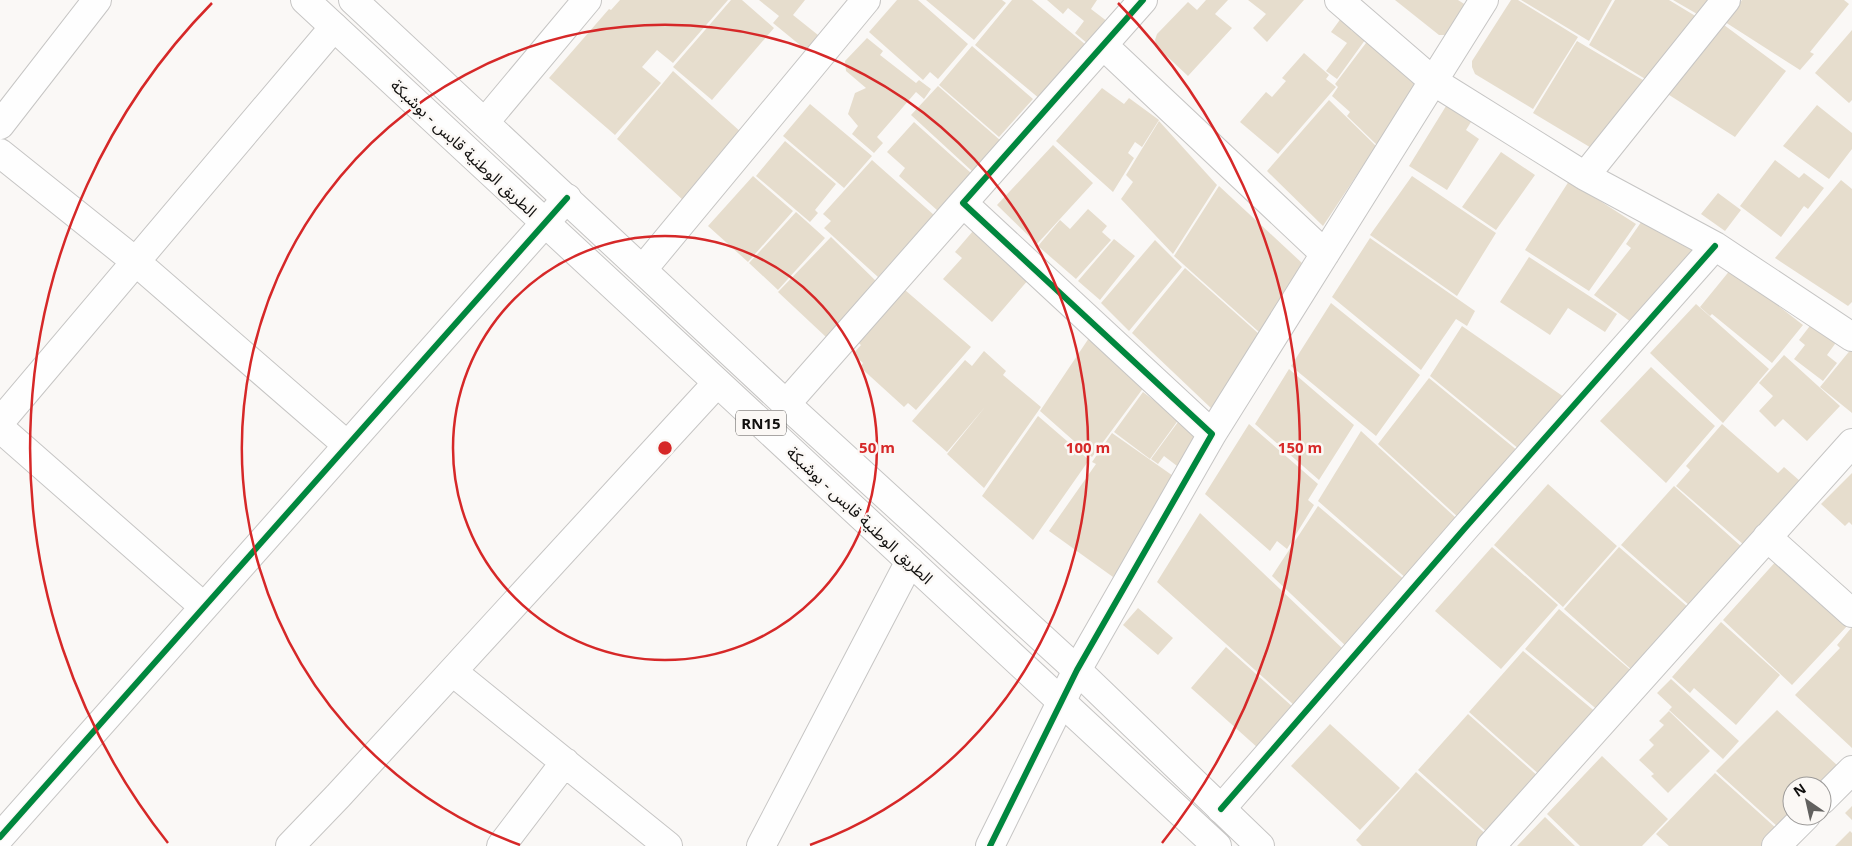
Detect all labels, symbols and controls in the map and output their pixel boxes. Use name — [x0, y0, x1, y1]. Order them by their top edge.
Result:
street label: الطريق الوطنية قابس - بوشبكة — [386, 74, 542, 222]
road number: RN15 — [736, 410, 786, 436]
text: 50 m — [859, 437, 895, 457]
text: 100 m — [1066, 437, 1110, 457]
text: 150 m — [1278, 437, 1322, 457]
centre of rings — [656, 439, 674, 457]
street label: الطريق الوطنية قابس - بوشبكة — [782, 441, 938, 589]
north arrow — [1782, 776, 1832, 826]
text: N — [1789, 779, 1809, 801]

